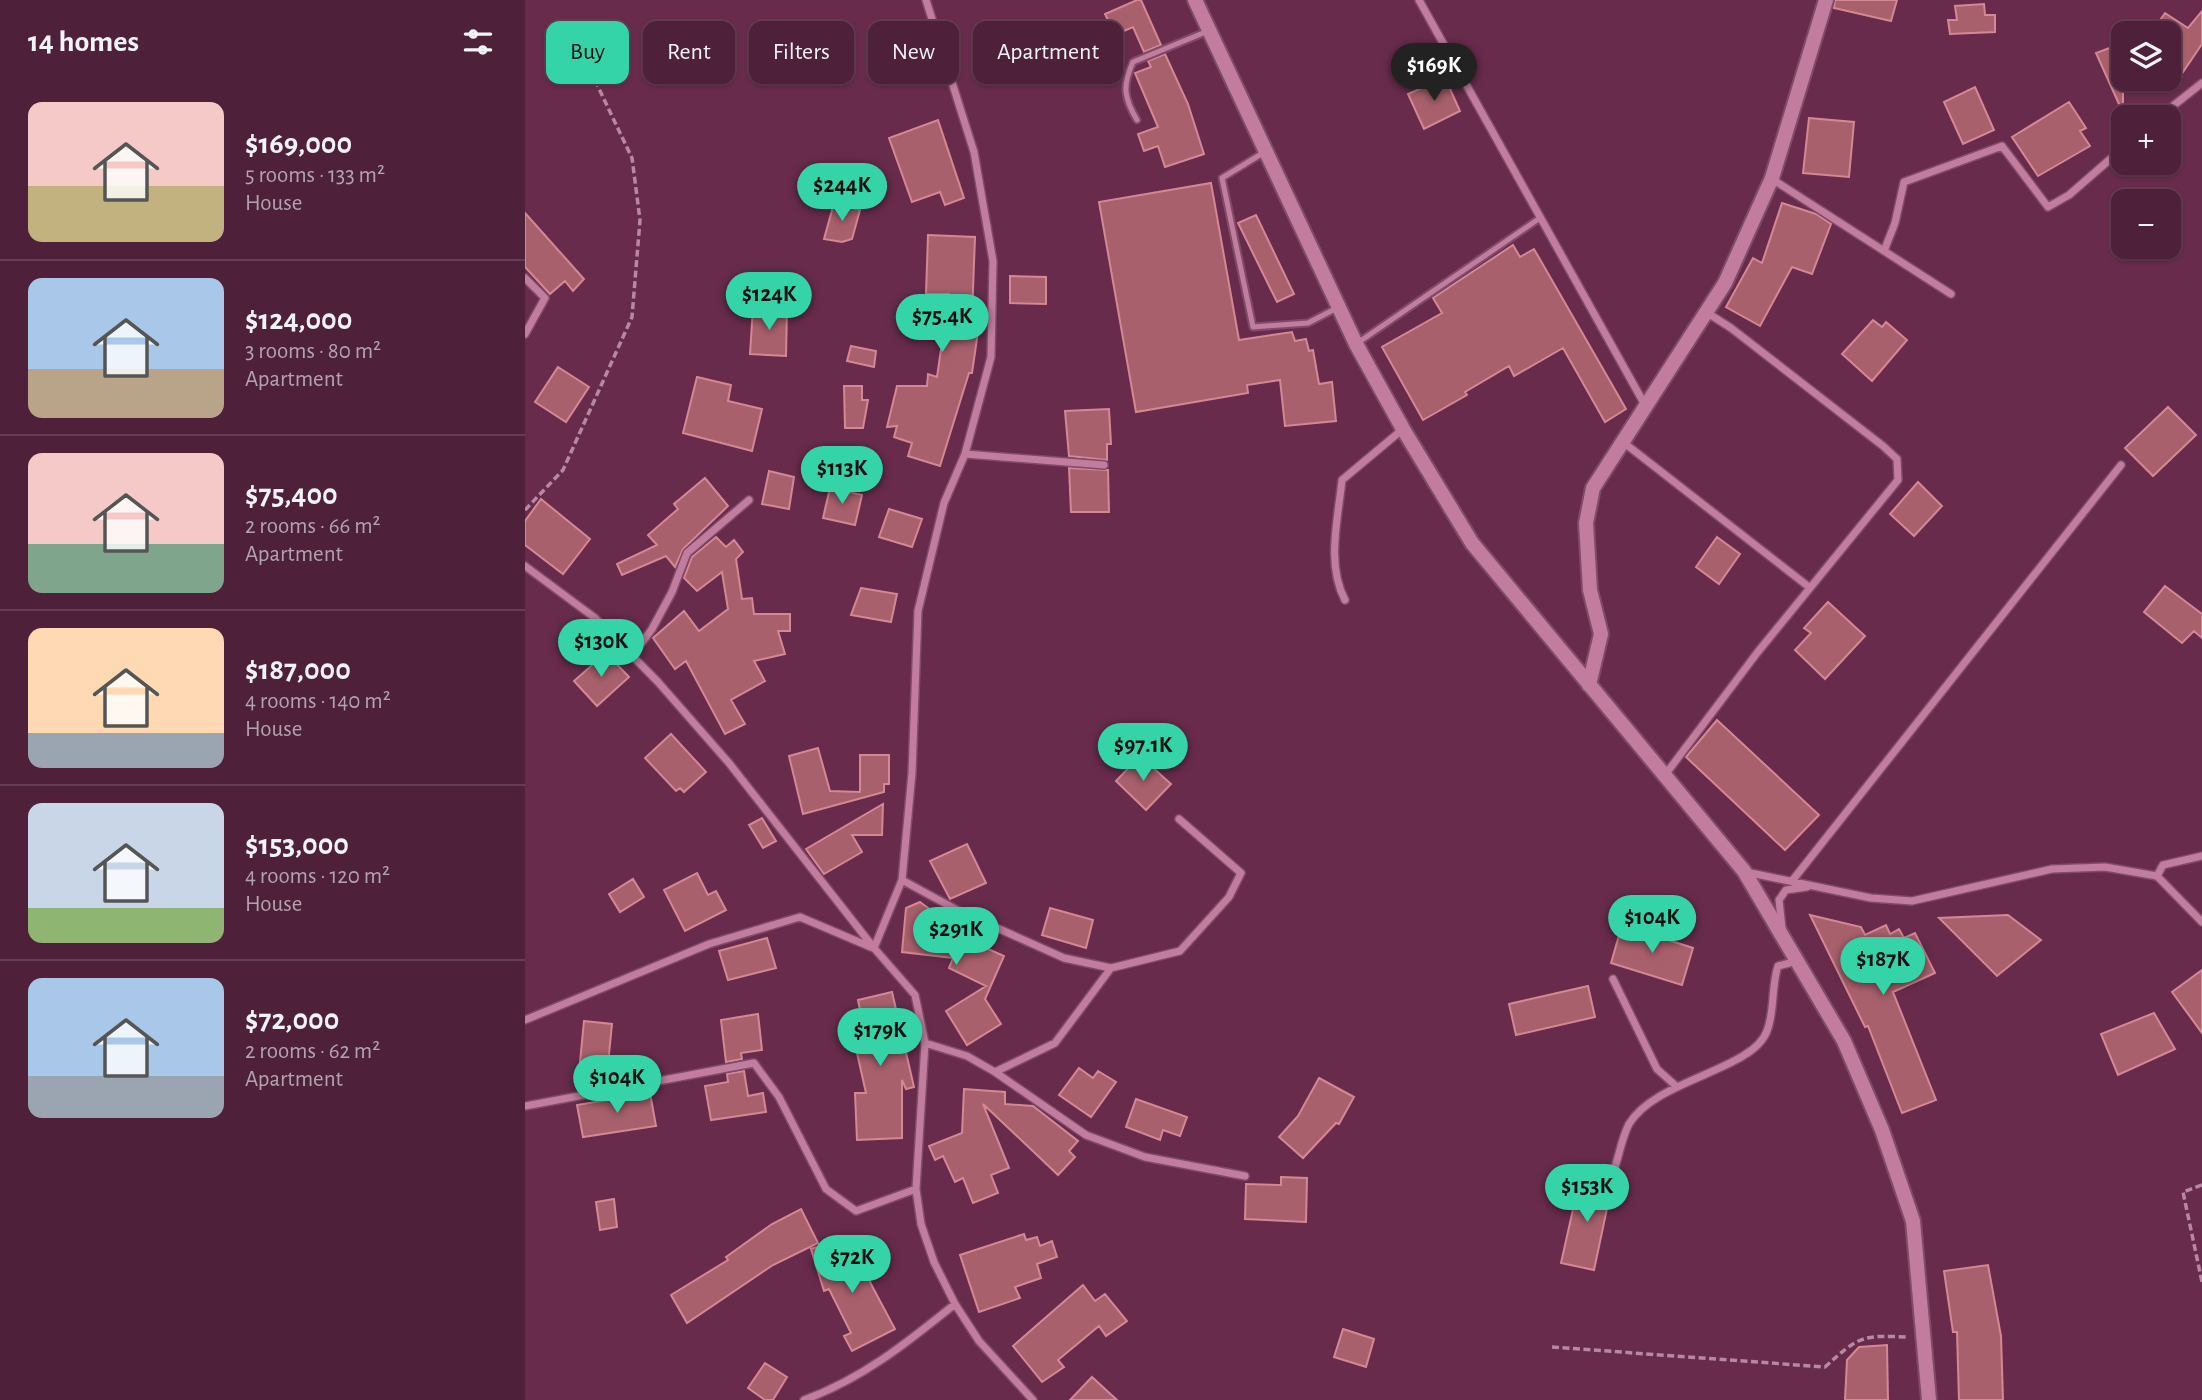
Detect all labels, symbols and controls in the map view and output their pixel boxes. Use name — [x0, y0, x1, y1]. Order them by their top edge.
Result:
chip: Buy — [546, 21, 629, 84]
chip: Rent — [643, 21, 735, 84]
chip: Filters — [749, 21, 854, 84]
chip: New — [868, 21, 959, 84]
chip: Apartment — [973, 21, 1123, 84]
map controls — [2111, 21, 2181, 259]
button: layers — [2111, 21, 2181, 91]
icon: filters — [459, 23, 497, 61]
text: 14 homes — [28, 27, 139, 57]
pin: $169K — [1385, 43, 1483, 103]
text: $169K — [1407, 54, 1461, 77]
button: + — [2111, 105, 2181, 175]
text: $169,000 — [245, 129, 352, 159]
icon: home — [84, 130, 168, 214]
text: 5 rooms · 133 m² — [245, 164, 385, 187]
pin: $244K — [793, 164, 891, 223]
text: $244K — [813, 174, 871, 197]
button: − — [2111, 189, 2181, 259]
text: House — [245, 192, 302, 215]
pin: $124K — [720, 272, 818, 332]
text: $124K — [742, 283, 796, 306]
pin: $75.4K — [885, 294, 999, 354]
text: $124,000 — [245, 305, 352, 335]
text: $75.4K — [912, 305, 972, 328]
icon: home — [84, 306, 168, 390]
text: 3 rooms · 80 m² — [245, 340, 381, 363]
text: Apartment — [245, 368, 343, 391]
pin: $113K — [793, 447, 891, 506]
text: $113K — [817, 457, 867, 480]
text: $75,400 — [245, 480, 338, 510]
icon: home — [84, 481, 168, 565]
text: 2 rooms · 66 m² — [245, 515, 381, 538]
text: Apartment — [245, 543, 343, 566]
pin: $130K — [552, 620, 650, 679]
text: $130K — [574, 630, 628, 653]
text: $187,000 — [245, 655, 351, 685]
icon: home — [84, 656, 168, 740]
text: 4 rooms · 140 m² — [245, 690, 391, 713]
text: House — [245, 718, 302, 741]
pin: $97.1K — [1086, 724, 1200, 783]
text: $97.1K — [1114, 734, 1172, 757]
text: $153,000 — [245, 830, 349, 860]
icon: home — [84, 831, 168, 915]
text: 4 rooms · 120 m² — [245, 865, 390, 888]
text: House — [245, 893, 302, 916]
pin: $104K — [1603, 895, 1701, 955]
text: $104K — [1624, 906, 1680, 929]
pin: $291K — [907, 908, 1005, 967]
text: $291K — [929, 918, 983, 941]
pin: $187K — [1834, 937, 1932, 997]
text: $187K — [1856, 948, 1910, 971]
text: $72,000 — [245, 1005, 339, 1035]
icon: home — [84, 1006, 168, 1090]
pin: $179K — [831, 1009, 929, 1068]
text: $179K — [853, 1019, 907, 1042]
text: 2 rooms · 62 m² — [245, 1040, 380, 1063]
pin: $104K — [568, 1056, 666, 1115]
text: $104K — [589, 1066, 645, 1089]
text: Apartment — [245, 1068, 343, 1091]
pin: $153K — [1538, 1164, 1636, 1224]
text: $153K — [1561, 1175, 1613, 1198]
pin: $72K — [811, 1236, 893, 1295]
text: $72K — [830, 1246, 874, 1269]

